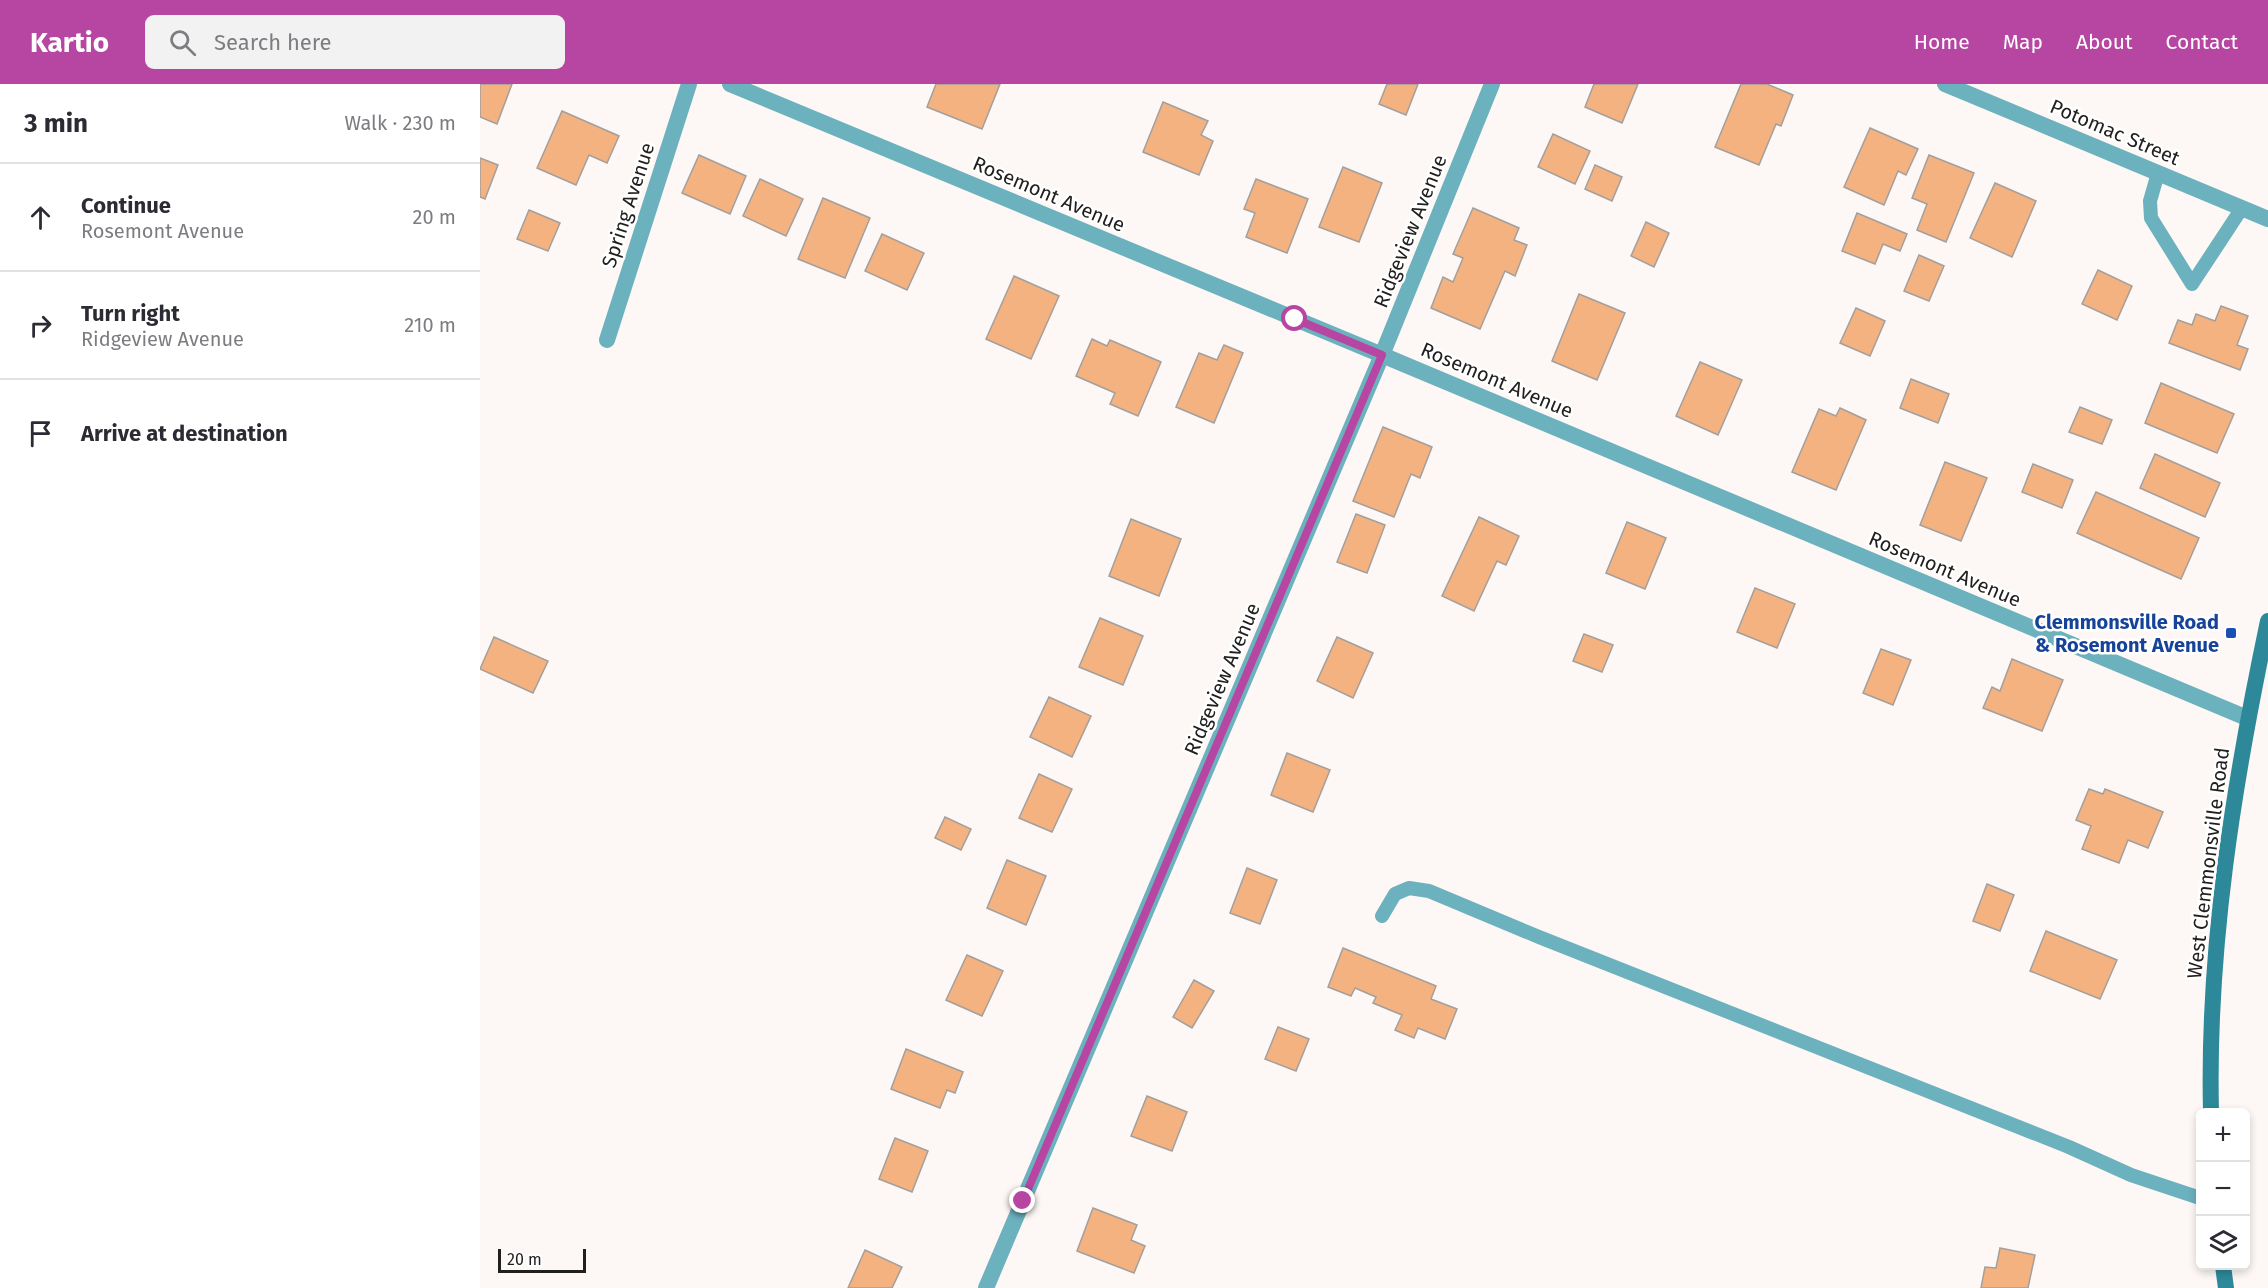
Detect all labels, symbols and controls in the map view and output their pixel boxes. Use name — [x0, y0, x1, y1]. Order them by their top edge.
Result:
search box — [145, 15, 565, 69]
text: Kartio — [30, 26, 109, 59]
icon: search — [166, 26, 199, 59]
text: Search here — [214, 29, 332, 56]
text: Home — [1914, 29, 1970, 55]
text: Map — [2003, 29, 2043, 55]
text: About — [2076, 29, 2133, 55]
text: Contact — [2166, 29, 2238, 55]
street label: Potomac Street — [2047, 94, 2184, 170]
text: 3 min — [24, 108, 88, 139]
text: Walk · 230 m — [345, 111, 456, 135]
street label: Spring Avenue — [597, 139, 659, 271]
street label: Rosemont Avenue — [969, 151, 1129, 237]
street label: Ridgeview Avenue — [1368, 151, 1452, 311]
text: Continue — [81, 192, 171, 219]
icon: ahead — [24, 201, 57, 234]
text: 20 m — [413, 205, 456, 229]
text: Rosemont Avenue — [81, 219, 244, 243]
text: Turn right — [81, 300, 180, 327]
route start — [1281, 305, 1307, 331]
icon: right — [24, 309, 57, 342]
text: 210 m — [404, 313, 456, 337]
text: Ridgeview Avenue — [81, 327, 244, 351]
street label: Rosemont Avenue — [1417, 337, 1577, 423]
icon: arrive — [24, 417, 57, 450]
text: Arrive at destination — [81, 420, 288, 447]
street label: Rosemont Avenue — [1865, 526, 2025, 612]
street label: Ridgeview Avenue — [1179, 599, 1265, 759]
place label: Clemmonsville Road & Rosemont Avenue — [2035, 610, 2219, 657]
marker: Clemmonsville Road & Rosemont Avenue — [2224, 626, 2238, 640]
street label: West Clemmonsville Road — [2182, 746, 2234, 980]
map controls — [2196, 1108, 2250, 1270]
button: + — [2196, 1108, 2250, 1162]
button: − — [2196, 1162, 2250, 1216]
route end — [1009, 1187, 1035, 1213]
button: layers — [2196, 1216, 2250, 1270]
scale bar — [498, 1246, 586, 1274]
text: 20 m — [507, 1250, 542, 1269]

